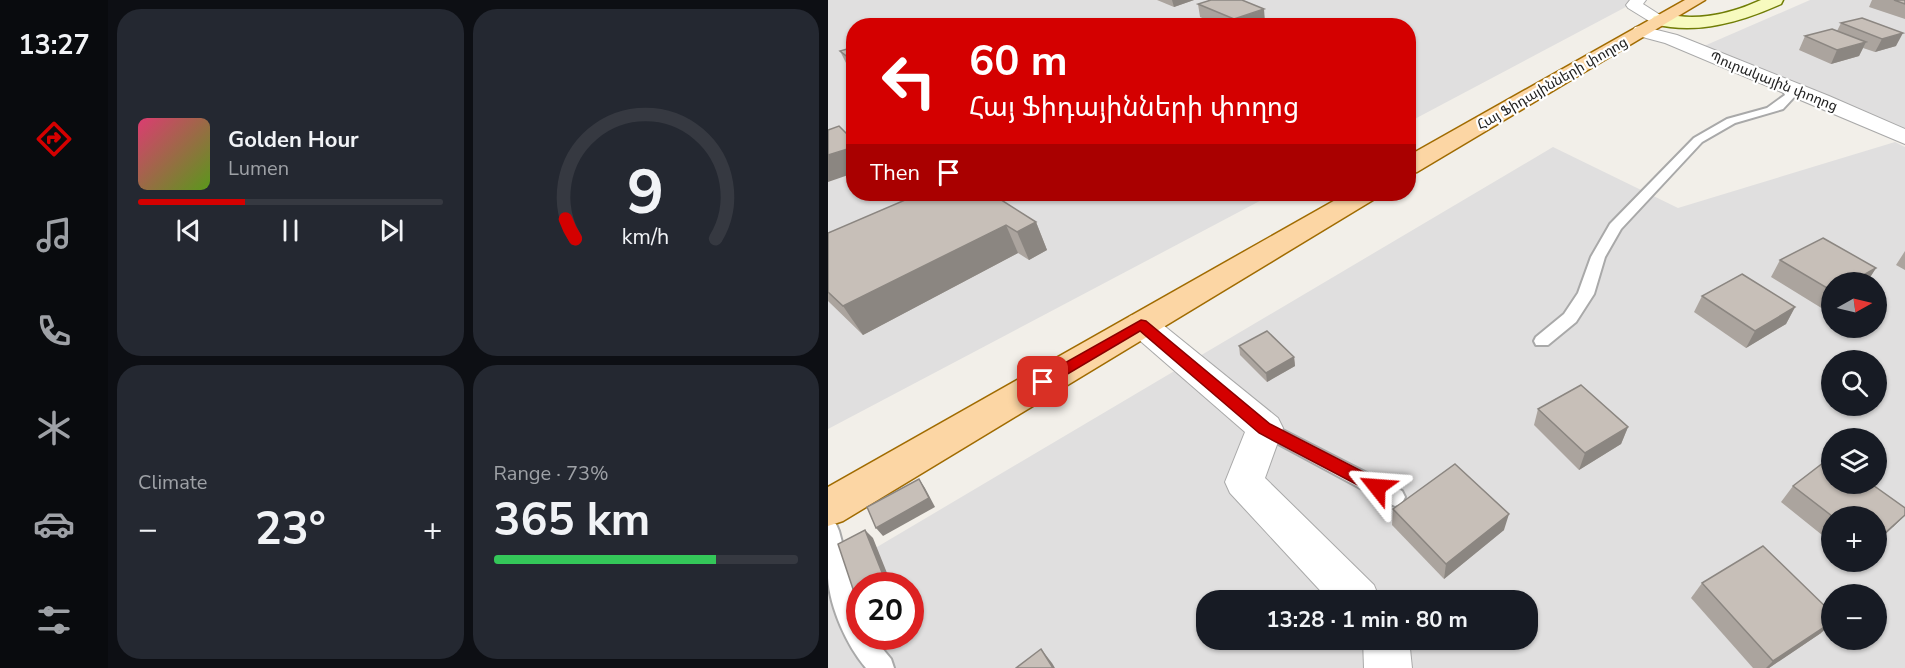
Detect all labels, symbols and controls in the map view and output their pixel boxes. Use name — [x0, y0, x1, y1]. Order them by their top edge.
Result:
text: 13:27 — [18, 27, 90, 64]
street label: Հայ Ֆիդայինների փողոց — [1473, 32, 1631, 134]
text: 60 m — [969, 33, 1068, 90]
icon: left — [870, 42, 948, 120]
street label: Պուրակային փողոց — [1707, 47, 1841, 116]
text: Հայ Ֆիդայինների փողոց — [969, 89, 1299, 126]
icon: directions — [33, 118, 75, 160]
text: Golden Hour — [228, 125, 359, 155]
text: 9 — [627, 151, 664, 236]
text: Lumen — [228, 155, 289, 182]
icon: arrive — [932, 156, 965, 189]
text: Then — [870, 158, 920, 188]
icon: music — [33, 214, 75, 256]
icon: previous — [172, 214, 205, 247]
icon: pause — [274, 214, 307, 247]
icon: next — [375, 214, 408, 247]
text: km/h — [622, 223, 669, 253]
north arrow — [1821, 272, 1887, 338]
map controls — [1821, 272, 1887, 650]
icon: phone — [33, 310, 75, 352]
button: search — [1821, 350, 1887, 416]
pin — [1017, 356, 1068, 407]
icon: arrive — [1026, 365, 1059, 398]
icon: climate — [33, 407, 75, 449]
button: layers — [1821, 428, 1887, 494]
position arrow — [1345, 455, 1409, 519]
text: Range · 73% — [494, 460, 609, 487]
text: Climate — [138, 469, 207, 496]
text: 365 km — [494, 490, 650, 551]
text: 23° — [255, 499, 326, 560]
icon: car — [33, 503, 75, 545]
button: + — [1821, 506, 1887, 572]
text: − — [138, 507, 158, 552]
text: + — [423, 507, 443, 552]
speed limit sign: 20 — [846, 572, 924, 650]
button: − — [1821, 584, 1887, 650]
icon: filters — [33, 599, 75, 641]
text: 13:28 · 1 min · 80 m — [1266, 605, 1468, 635]

